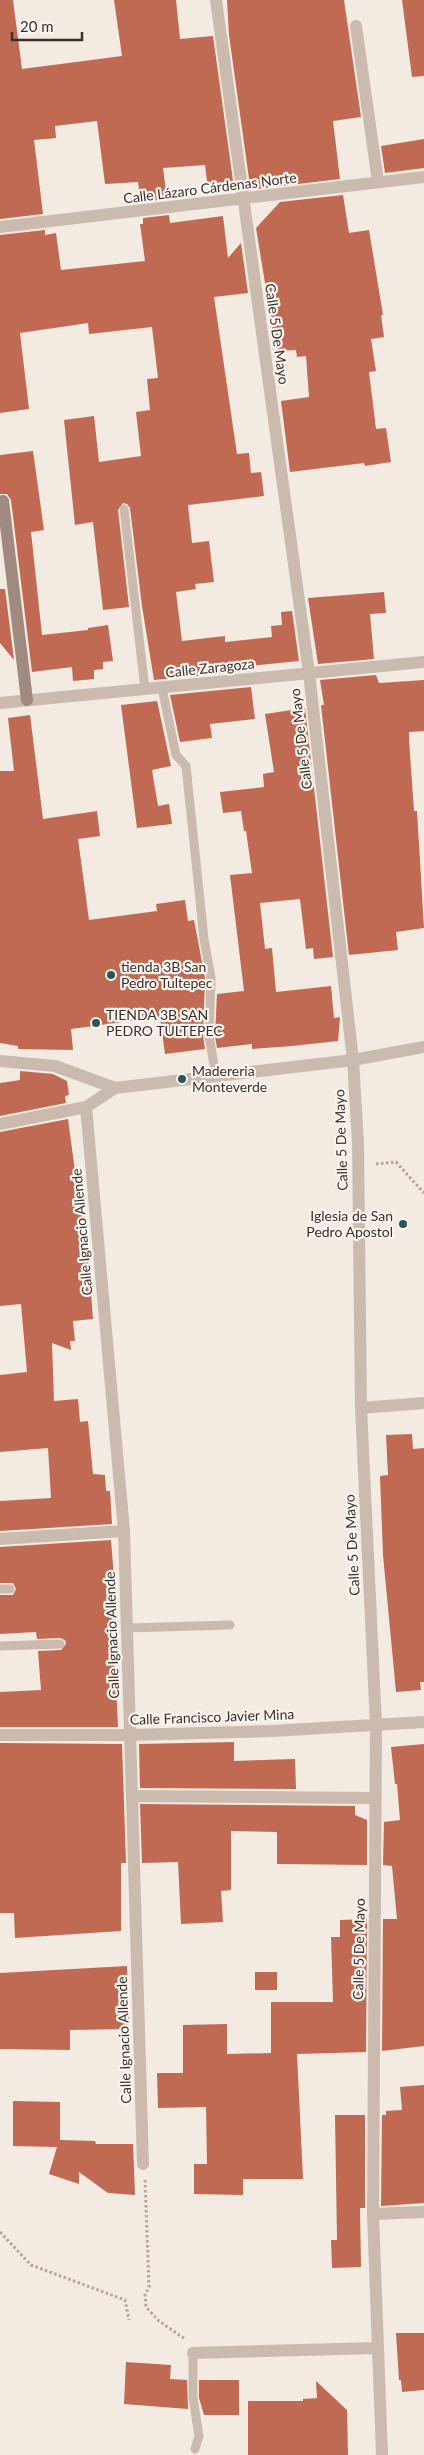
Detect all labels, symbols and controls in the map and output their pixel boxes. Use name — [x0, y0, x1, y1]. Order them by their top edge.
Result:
scale bar — [12, 10, 82, 42]
text: 20 m — [20, 17, 54, 35]
street label: Calle Lázaro Cárdenas Norte — [122, 168, 297, 207]
street label: Calle 5 De Mayo — [262, 282, 293, 386]
street label: Calle Zaragoza — [165, 654, 255, 681]
street label: Calle 5 De Mayo — [286, 688, 315, 791]
place label: tienda 3B San Pedro Tultepec — [121, 958, 213, 991]
marker: tienda 3B San Pedro Tultepec — [105, 969, 117, 981]
place label: TIENDA 3B SAN PEDRO TULTEPEC — [106, 1006, 223, 1039]
marker: TIENDA 3B SAN PEDRO TULTEPEC — [90, 1017, 102, 1029]
place label: Madereria Monteverde — [192, 1062, 267, 1095]
marker: Madereria Monteverde — [176, 1073, 188, 1085]
street label: Calle 5 De Mayo — [330, 1089, 351, 1191]
street label: Calle Ignacio Allende — [67, 1168, 96, 1296]
place label: Iglesia de San Pedro Apostol — [306, 1207, 393, 1240]
marker: Iglesia de San Pedro Apostol — [397, 1218, 409, 1230]
street label: Calle 5 De Mayo — [340, 1494, 363, 1596]
street label: Calle Ignacio Allende — [101, 1571, 122, 1699]
street label: Calle Francisco Javier Mina — [129, 1705, 295, 1728]
street label: Calle 5 De Mayo — [349, 1898, 368, 2000]
street label: Calle Ignacio Allende — [113, 1976, 134, 2104]

